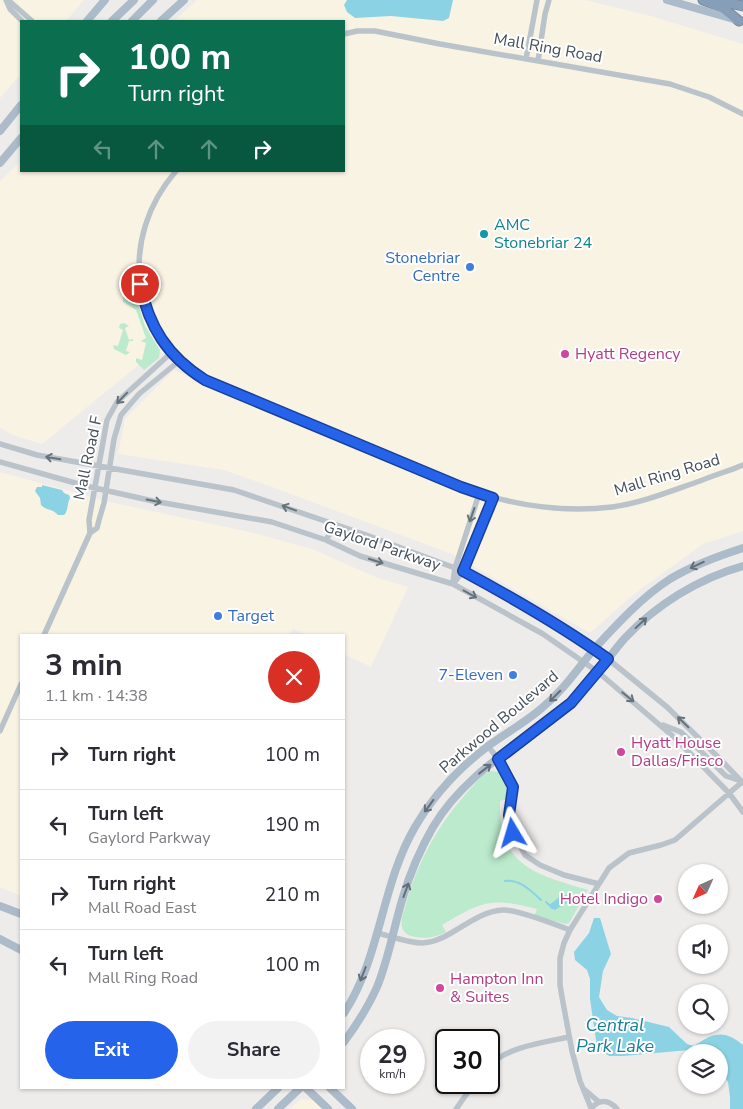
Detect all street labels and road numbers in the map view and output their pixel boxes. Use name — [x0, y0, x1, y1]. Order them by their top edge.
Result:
street label: Mall Ring Road — [492, 28, 604, 68]
street label: Mall Road F — [68, 414, 108, 502]
street label: Mall Ring Road — [611, 448, 723, 502]
street label: Gaylord Parkway — [321, 516, 444, 577]
street label: Parkwood Boulevard — [435, 666, 563, 778]

